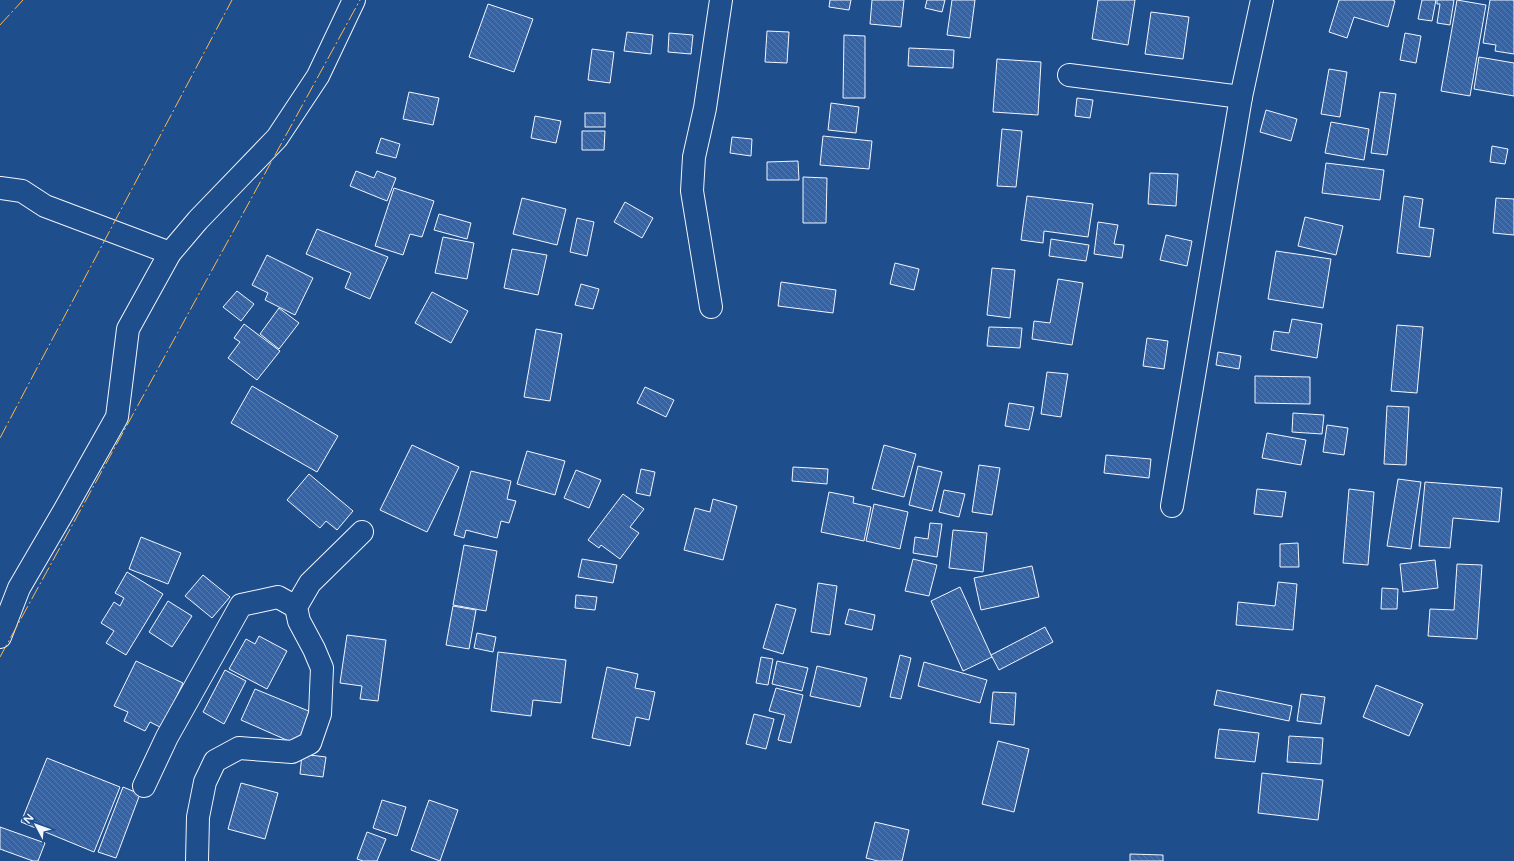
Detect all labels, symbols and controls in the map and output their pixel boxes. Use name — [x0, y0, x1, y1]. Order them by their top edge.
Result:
north arrow — [16, 805, 56, 845]
text: N — [21, 811, 37, 826]

